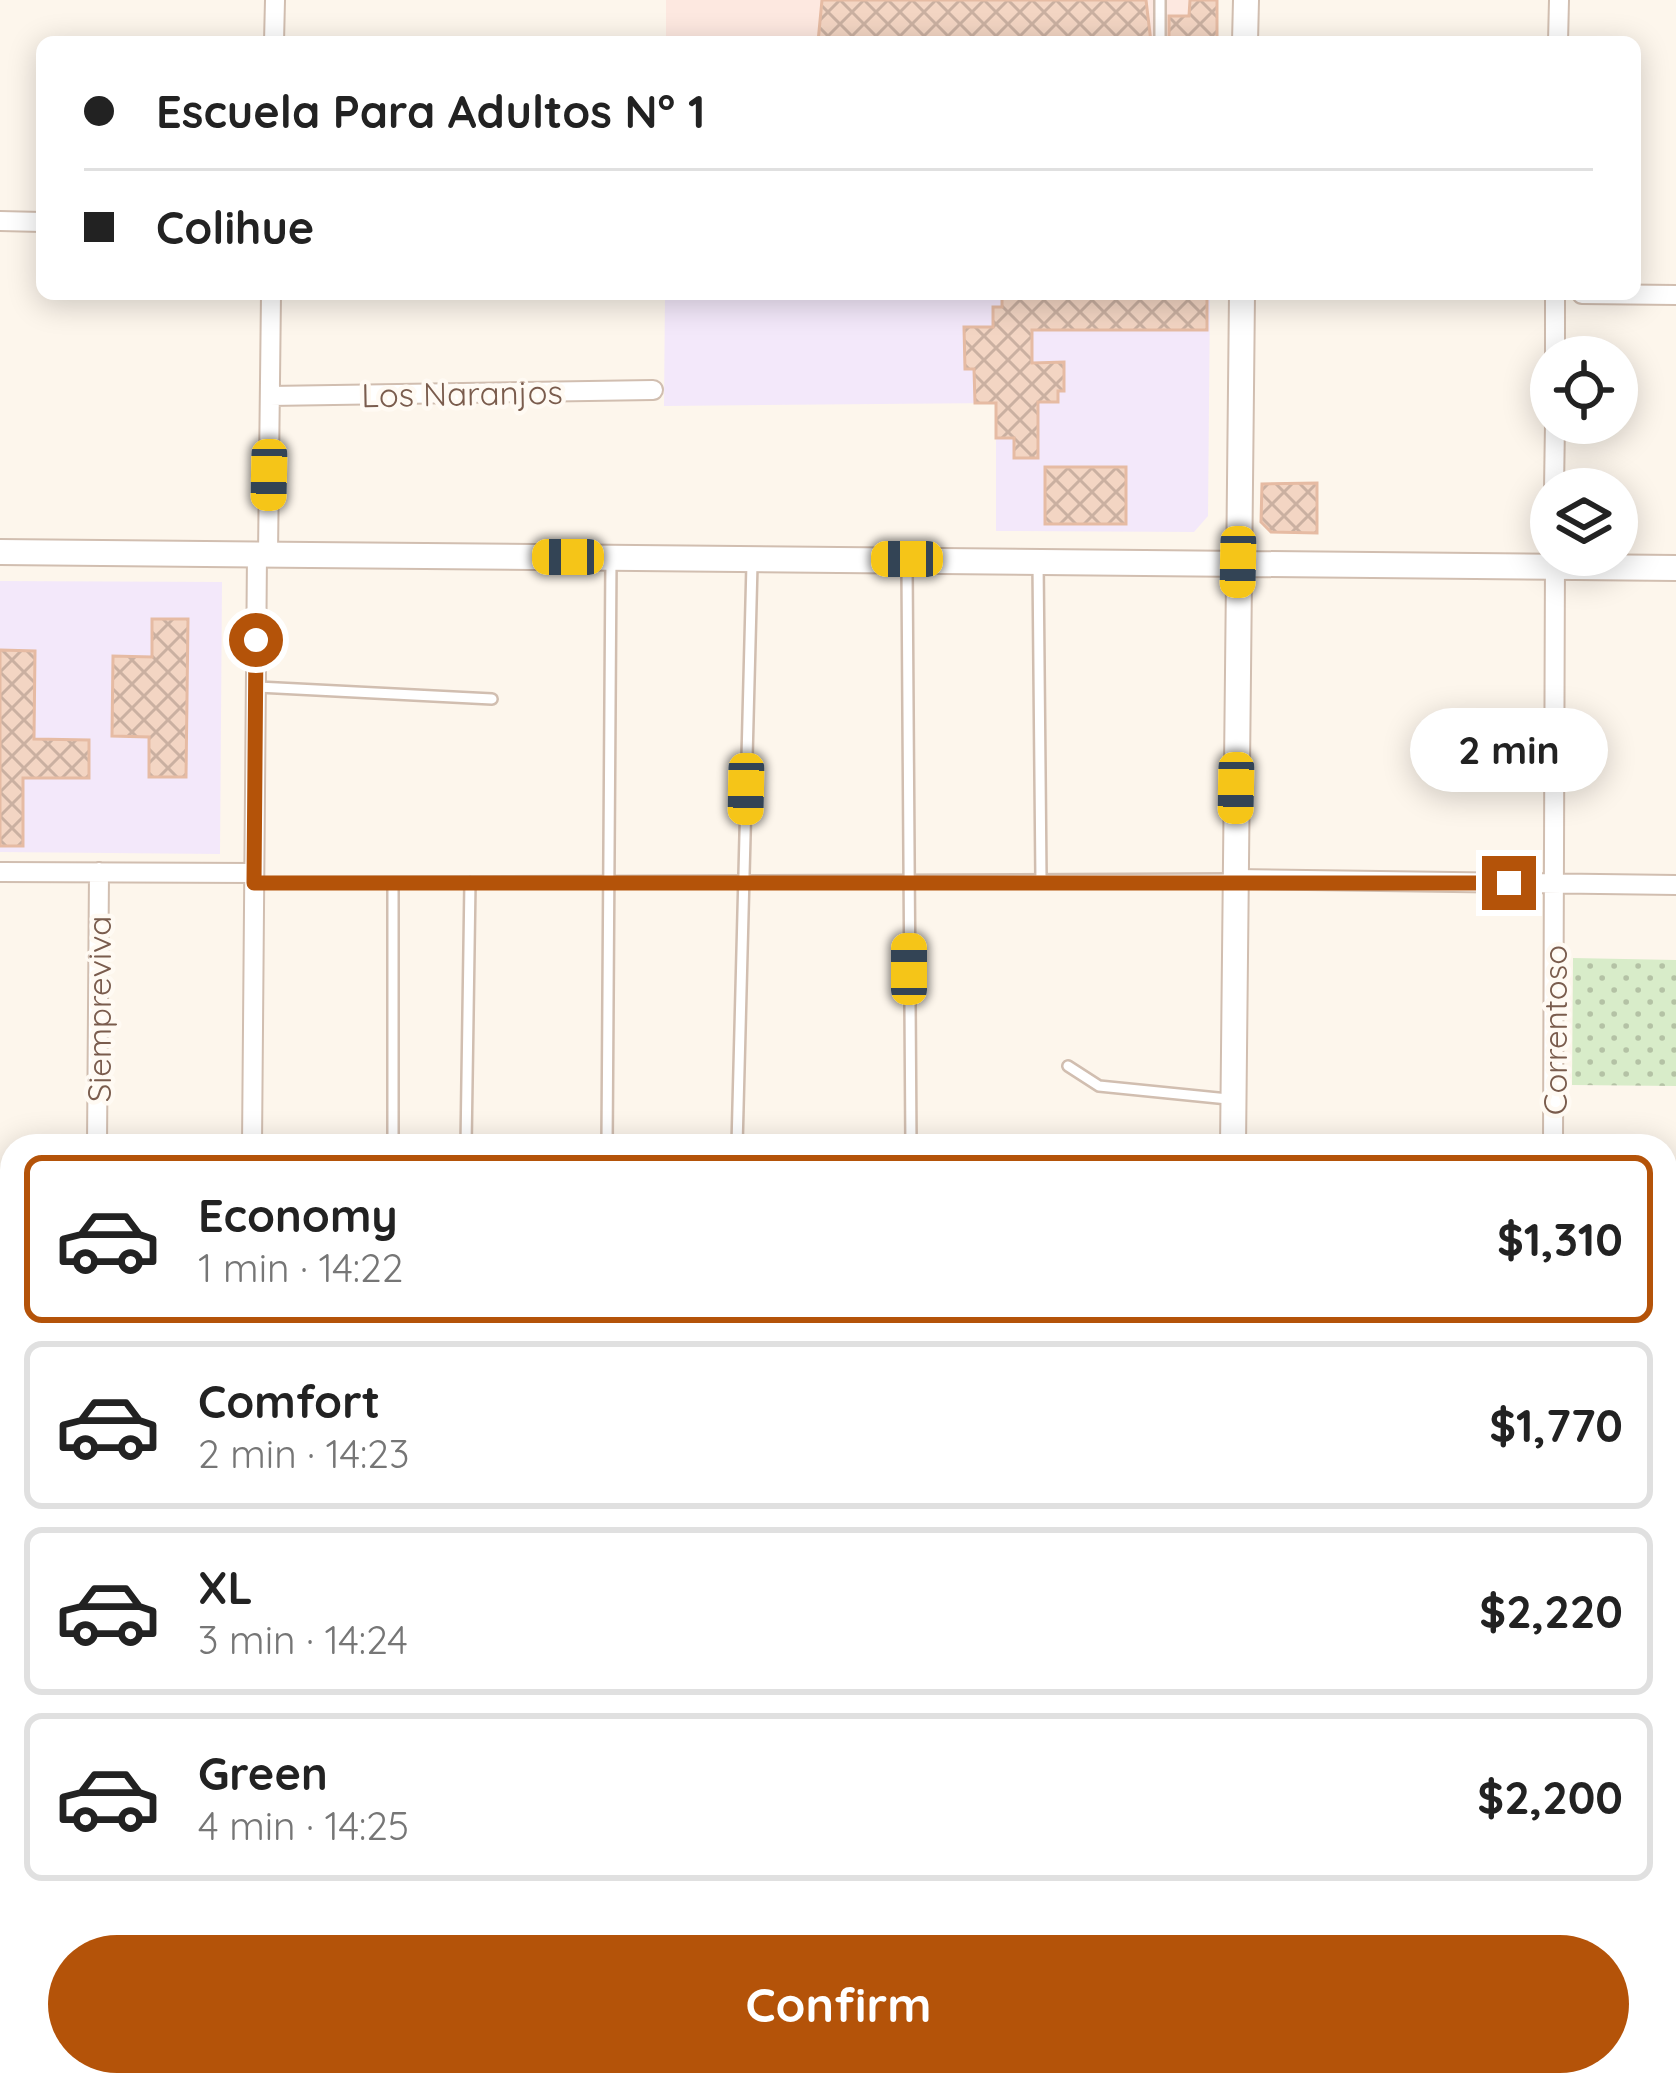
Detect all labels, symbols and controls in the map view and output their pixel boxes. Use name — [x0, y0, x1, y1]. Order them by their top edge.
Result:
text: Escuela Para Adultos N° 1 — [156, 83, 705, 139]
text: Colihue — [156, 199, 314, 255]
map controls — [1530, 336, 1638, 576]
button: locate — [1530, 336, 1638, 444]
street label: Los Naranjos — [361, 371, 563, 415]
car — [250, 439, 288, 511]
button: layers — [1530, 468, 1638, 576]
car — [1219, 526, 1257, 598]
car — [532, 539, 604, 575]
car — [871, 541, 943, 577]
route start — [229, 613, 283, 667]
callout: 2 min — [1410, 709, 1608, 793]
text: 2 min — [1458, 725, 1560, 774]
car — [1217, 752, 1255, 824]
car — [727, 753, 765, 825]
route end — [1482, 856, 1536, 910]
street label: Siempreviva — [78, 916, 119, 1102]
car — [891, 933, 927, 1005]
street label: Correntoso — [1534, 945, 1575, 1115]
icon: car — [54, 1185, 162, 1293]
text: Economy — [198, 1187, 398, 1243]
text: $1,310 — [1497, 1211, 1623, 1267]
text: 1 min · 14:22 — [198, 1243, 403, 1292]
icon: car — [54, 1371, 162, 1479]
text: Comfort — [198, 1373, 380, 1429]
text: $1,770 — [1489, 1397, 1623, 1453]
text: 2 min · 14:23 — [198, 1429, 409, 1478]
icon: car — [54, 1557, 162, 1665]
text: XL — [198, 1559, 253, 1615]
text: $2,220 — [1479, 1583, 1623, 1639]
text: 3 min · 14:24 — [198, 1615, 408, 1664]
icon: car — [54, 1743, 162, 1851]
text: Green — [198, 1745, 328, 1801]
text: $2,200 — [1477, 1769, 1623, 1825]
text: 4 min · 14:25 — [198, 1801, 409, 1850]
button: Confirm — [48, 1935, 1629, 2073]

